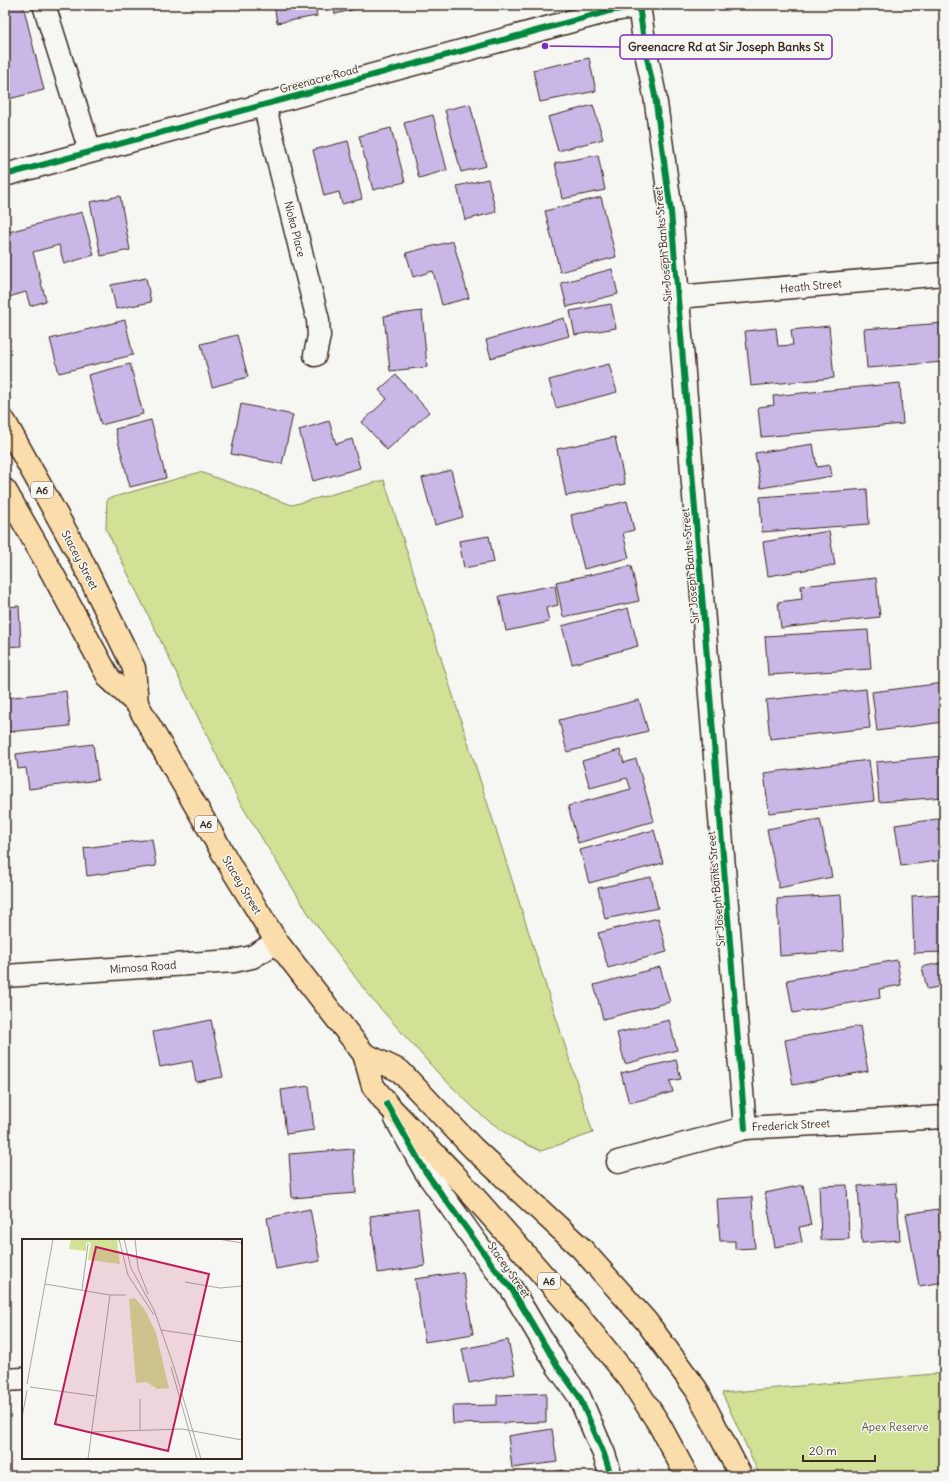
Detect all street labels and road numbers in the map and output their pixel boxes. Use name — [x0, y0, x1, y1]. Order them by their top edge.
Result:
street label: Greenacre Road — [278, 62, 360, 96]
street label: Sir Joseph Banks Street — [651, 185, 675, 302]
street label: Nioka Place — [281, 200, 309, 259]
street label: Heath Street — [779, 276, 843, 296]
road number: A6 — [31, 482, 53, 498]
street label: Sir Joseph Banks Street — [678, 507, 702, 624]
street label: Stacey Street — [58, 528, 102, 592]
road number: A6 — [195, 816, 217, 832]
street label: Sir Joseph Banks Street — [704, 830, 728, 947]
street label: Stacey Street — [219, 853, 265, 917]
street label: Mimosa Road — [109, 958, 177, 976]
street label: Frederick Street — [752, 1116, 831, 1134]
street label: Stacey Street — [485, 1239, 534, 1301]
road number: A6 — [538, 1273, 560, 1289]

